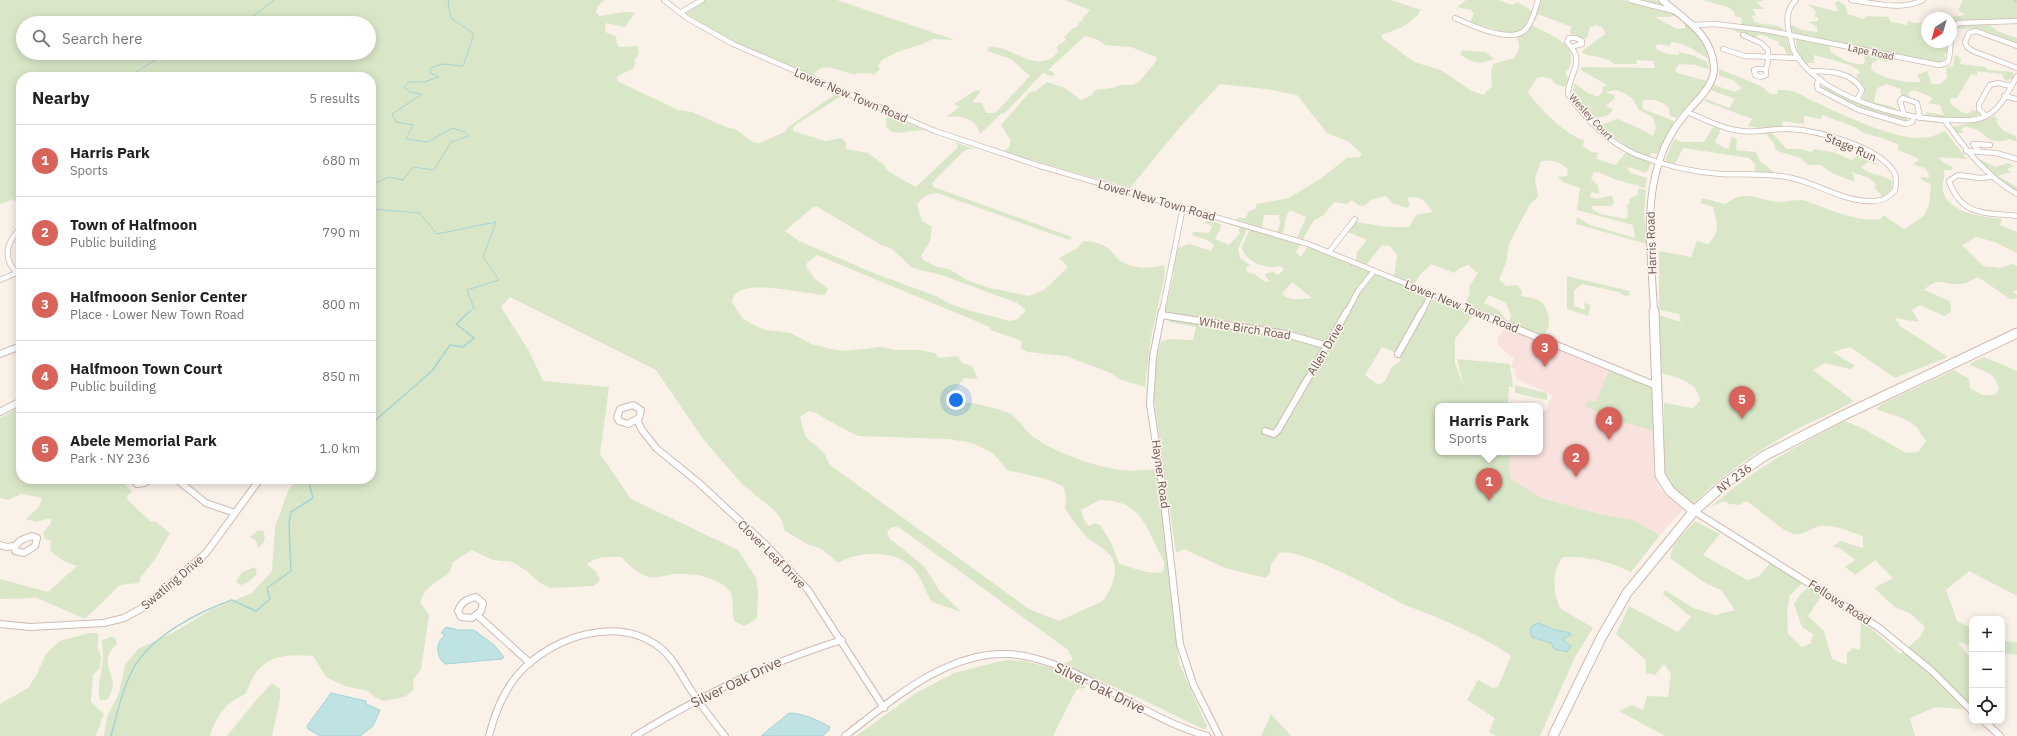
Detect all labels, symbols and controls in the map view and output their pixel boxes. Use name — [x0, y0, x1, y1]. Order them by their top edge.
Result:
north arrow — [1921, 12, 1957, 48]
search box — [16, 16, 376, 60]
icon: search — [30, 27, 52, 49]
text: Search here — [62, 29, 142, 48]
street label: Lape Road — [1847, 41, 1895, 63]
street label: Lower New Town Road — [792, 64, 910, 126]
text: Nearby — [32, 87, 90, 109]
text: 5 results — [309, 90, 360, 107]
street label: Wesley Court — [1566, 91, 1616, 143]
street label: Stage Run — [1823, 129, 1879, 165]
text: Harris Park — [70, 143, 150, 162]
text: 1 — [41, 152, 49, 169]
text: 680 m — [322, 152, 360, 169]
text: Sports — [70, 162, 108, 179]
street label: Lower New Town Road — [1096, 176, 1218, 224]
street label: Harris Road — [1642, 211, 1660, 275]
text: Town of Halfmoon — [70, 215, 197, 234]
text: 2 — [41, 224, 49, 241]
text: 790 m — [322, 224, 360, 241]
text: Public building — [70, 234, 156, 251]
street label: Lower New Town Road — [1403, 276, 1521, 336]
text: Halfmooon Senior Center — [70, 287, 247, 306]
text: 3 — [41, 296, 49, 313]
text: 800 m — [322, 296, 360, 313]
text: Place · Lower New Town Road — [70, 306, 244, 323]
street label: White Birch Road — [1198, 313, 1292, 343]
street label: Allen Drive — [1304, 320, 1347, 378]
pin: 3 — [1532, 334, 1558, 367]
text: Halfmoon Town Court — [70, 359, 222, 378]
text: 4 — [41, 368, 49, 385]
text: 850 m — [322, 368, 360, 385]
text: Public building — [70, 378, 156, 395]
pin: 5 — [1729, 386, 1755, 419]
your location — [946, 390, 966, 410]
popup — [1435, 403, 1543, 455]
pin: 4 — [1596, 407, 1622, 440]
text: Harris Park — [1449, 411, 1529, 430]
text: Sports — [1449, 430, 1487, 447]
text: Abele Memorial Park — [70, 431, 217, 450]
street label: Hayner Road — [1149, 439, 1173, 509]
text: 5 — [41, 440, 49, 457]
text: 1.0 km — [320, 440, 360, 457]
pin: 2 — [1563, 444, 1589, 477]
text: Park · NY 236 — [70, 450, 150, 467]
street label: NY 236 — [1713, 460, 1755, 496]
pin: 1 — [1476, 468, 1502, 501]
street label: Clover Leaf Drive — [735, 517, 810, 592]
street label: Swatling Drive — [138, 551, 207, 612]
street label: Fellows Road — [1806, 576, 1874, 628]
map controls — [1969, 616, 2005, 724]
button: + — [1969, 616, 2005, 652]
street label: Silver Oak Drive — [688, 652, 785, 712]
button: − — [1969, 652, 2005, 688]
street label: Silver Oak Drive — [1052, 658, 1149, 718]
button: locate — [1969, 688, 2005, 724]

